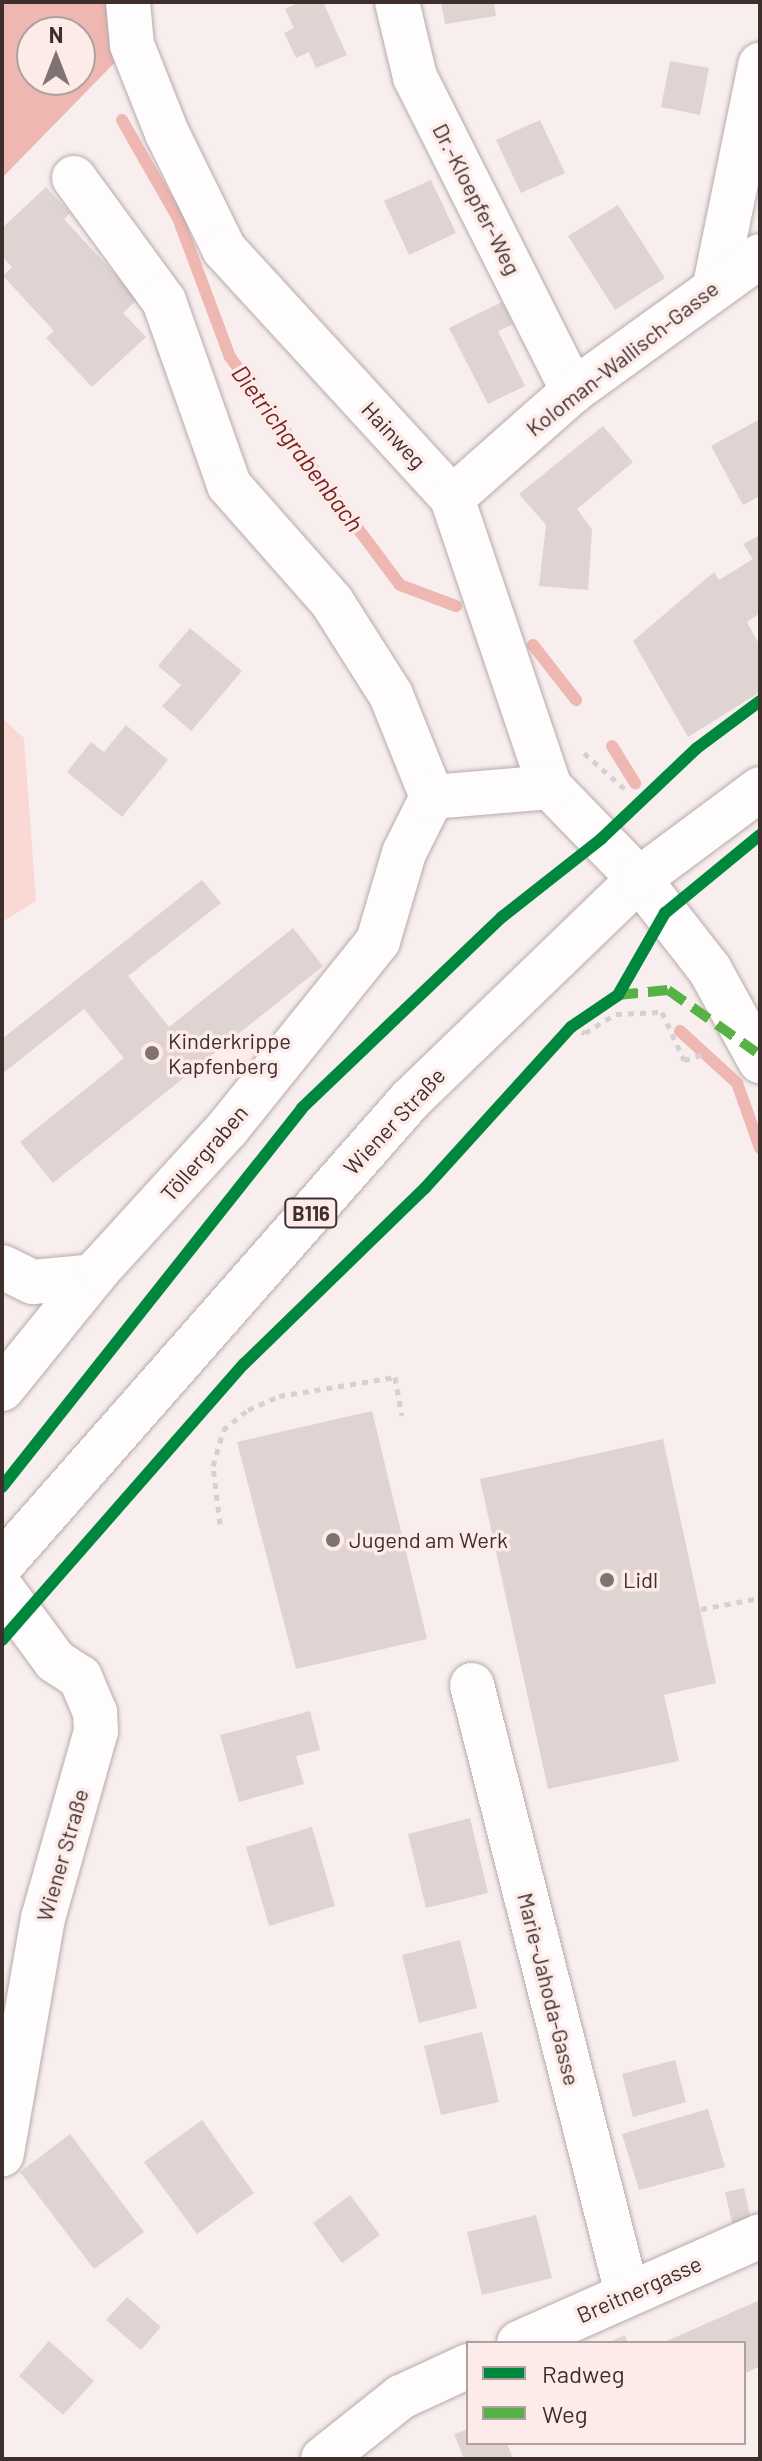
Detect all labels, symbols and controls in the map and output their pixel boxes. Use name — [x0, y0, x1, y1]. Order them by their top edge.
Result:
north arrow — [16, 16, 96, 96]
text: N — [49, 21, 63, 47]
street label: Dr.-Kloepfer-Weg — [427, 119, 527, 279]
street label: Koloman-Wallisch-Gasse — [521, 275, 723, 441]
water label: Dietrichgrabenbach — [226, 359, 370, 537]
street label: Hainweg — [356, 396, 432, 474]
place label: Kinderkrippe Kapfenberg — [168, 1027, 291, 1078]
marker: Kinderkrippe Kapfenberg — [143, 1044, 161, 1062]
street label: Wiener Straße — [338, 1062, 450, 1180]
street label: Töllergraben — [155, 1100, 253, 1206]
road number: B116 — [283, 1197, 339, 1229]
place label: Jugend am Werk — [349, 1527, 508, 1553]
marker: Jugend am Werk — [324, 1531, 342, 1549]
place label: Lidl — [623, 1567, 658, 1593]
marker: Lidl — [598, 1571, 616, 1589]
street label: Wiener Straße — [30, 1786, 94, 1924]
street label: Marie-Jahoda-Gasse — [512, 1890, 586, 2088]
street label: Breitnergasse — [573, 2250, 705, 2328]
legend — [466, 2341, 746, 2445]
text: Radweg — [542, 2359, 625, 2388]
text: Weg — [542, 2399, 588, 2428]

